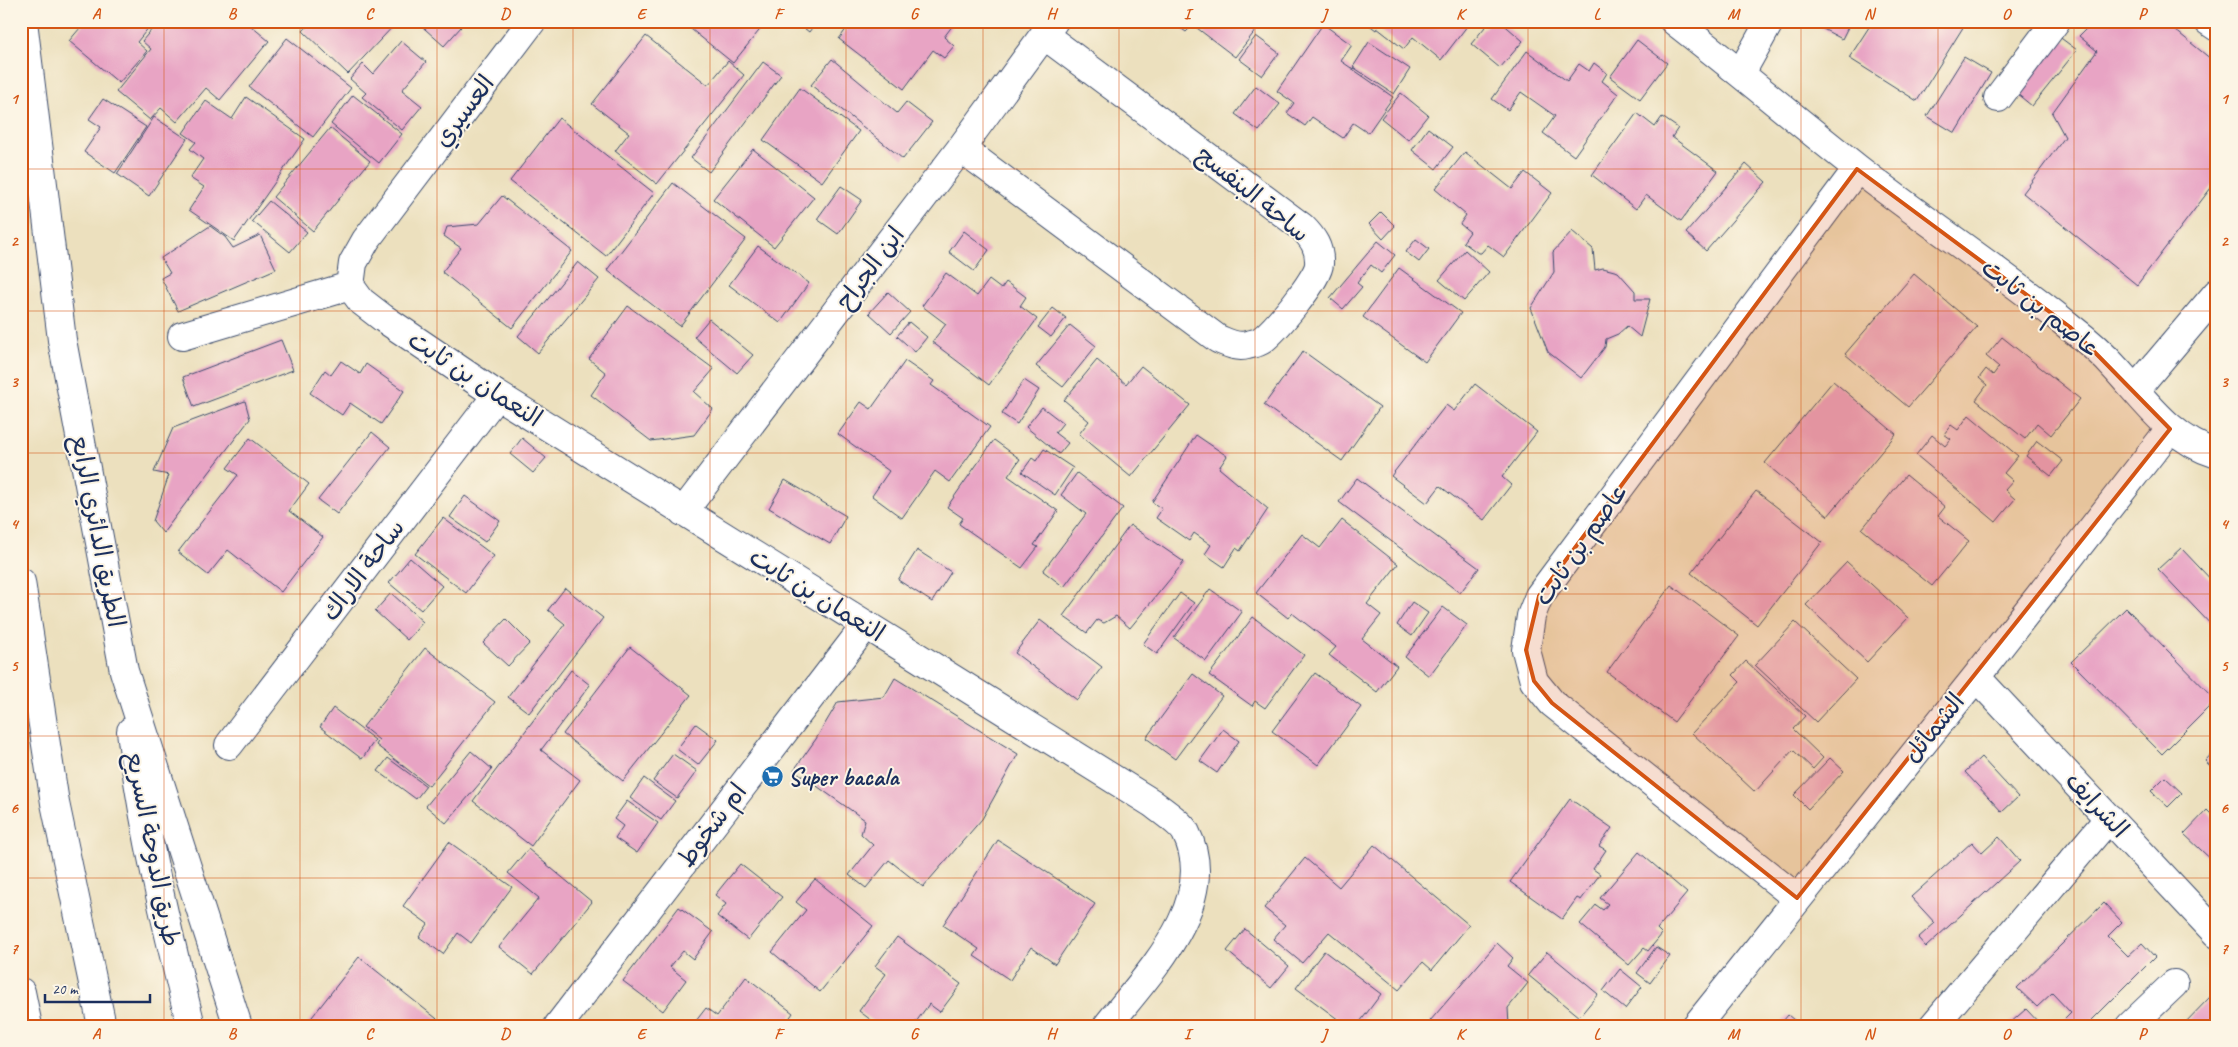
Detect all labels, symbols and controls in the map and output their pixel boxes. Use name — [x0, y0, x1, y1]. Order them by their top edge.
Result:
text: A — [92, 4, 102, 24]
text: B — [228, 4, 238, 24]
text: C — [365, 4, 375, 24]
text: D — [500, 4, 511, 24]
text: E — [637, 4, 648, 24]
text: F — [774, 4, 785, 24]
text: G — [910, 4, 920, 24]
text: H — [1046, 4, 1058, 24]
text: I — [1184, 4, 1194, 24]
text: J — [1320, 4, 1329, 24]
text: K — [1456, 4, 1468, 24]
text: L — [1594, 4, 1602, 24]
text: M — [1727, 4, 1741, 24]
text: N — [1864, 4, 1877, 24]
text: O — [2002, 4, 2012, 24]
text: P — [2138, 4, 2148, 24]
street label: العسيري — [426, 68, 503, 155]
text: 1 — [10, 89, 19, 109]
text: 1 — [2220, 89, 2229, 109]
street label: ساحة البنفسج — [1190, 139, 1316, 249]
street label: ابن الجراح — [828, 220, 912, 316]
text: 2 — [10, 231, 19, 251]
text: 2 — [2220, 231, 2229, 251]
street label: عاصم بن ثابت — [1973, 251, 2107, 366]
street label: النعمان بن ثابت — [402, 324, 548, 434]
text: 3 — [10, 372, 19, 392]
text: 3 — [2220, 372, 2229, 392]
street label: الطريق الدائري الرابع — [62, 432, 132, 630]
street label: عاصم بن ثابت — [1527, 476, 1637, 613]
street label: ساحة الاراك — [314, 513, 412, 627]
text: 4 — [10, 514, 19, 534]
text: 4 — [2220, 514, 2229, 534]
street label: النعمان بن ثابت — [743, 541, 891, 649]
text: 5 — [11, 656, 20, 676]
text: 5 — [2221, 656, 2230, 676]
street label: الشمائل — [1896, 686, 1972, 770]
street label: طريق الدوحة السريع — [117, 749, 188, 950]
place label: Super bacala — [788, 761, 900, 793]
supermarket icon: Super bacala — [760, 765, 784, 789]
street label: الشرايف — [2058, 765, 2136, 845]
street label: ام شخوط — [670, 777, 756, 875]
text: 6 — [10, 798, 19, 818]
text: 6 — [2220, 798, 2229, 818]
text: 7 — [10, 939, 19, 959]
text: 7 — [2220, 939, 2229, 959]
scale bar — [45, 972, 150, 1004]
text: 20 m — [52, 980, 79, 999]
text: A — [92, 1024, 102, 1044]
text: B — [228, 1024, 238, 1044]
text: C — [365, 1024, 375, 1044]
text: D — [500, 1024, 511, 1044]
text: E — [637, 1024, 648, 1044]
text: F — [774, 1024, 785, 1044]
text: G — [910, 1024, 920, 1044]
text: H — [1046, 1024, 1058, 1044]
text: I — [1184, 1024, 1194, 1044]
text: J — [1320, 1024, 1329, 1044]
text: K — [1456, 1024, 1468, 1044]
text: L — [1594, 1024, 1602, 1044]
text: M — [1727, 1024, 1741, 1044]
text: N — [1864, 1024, 1877, 1044]
text: O — [2002, 1024, 2012, 1044]
text: P — [2138, 1024, 2148, 1044]

